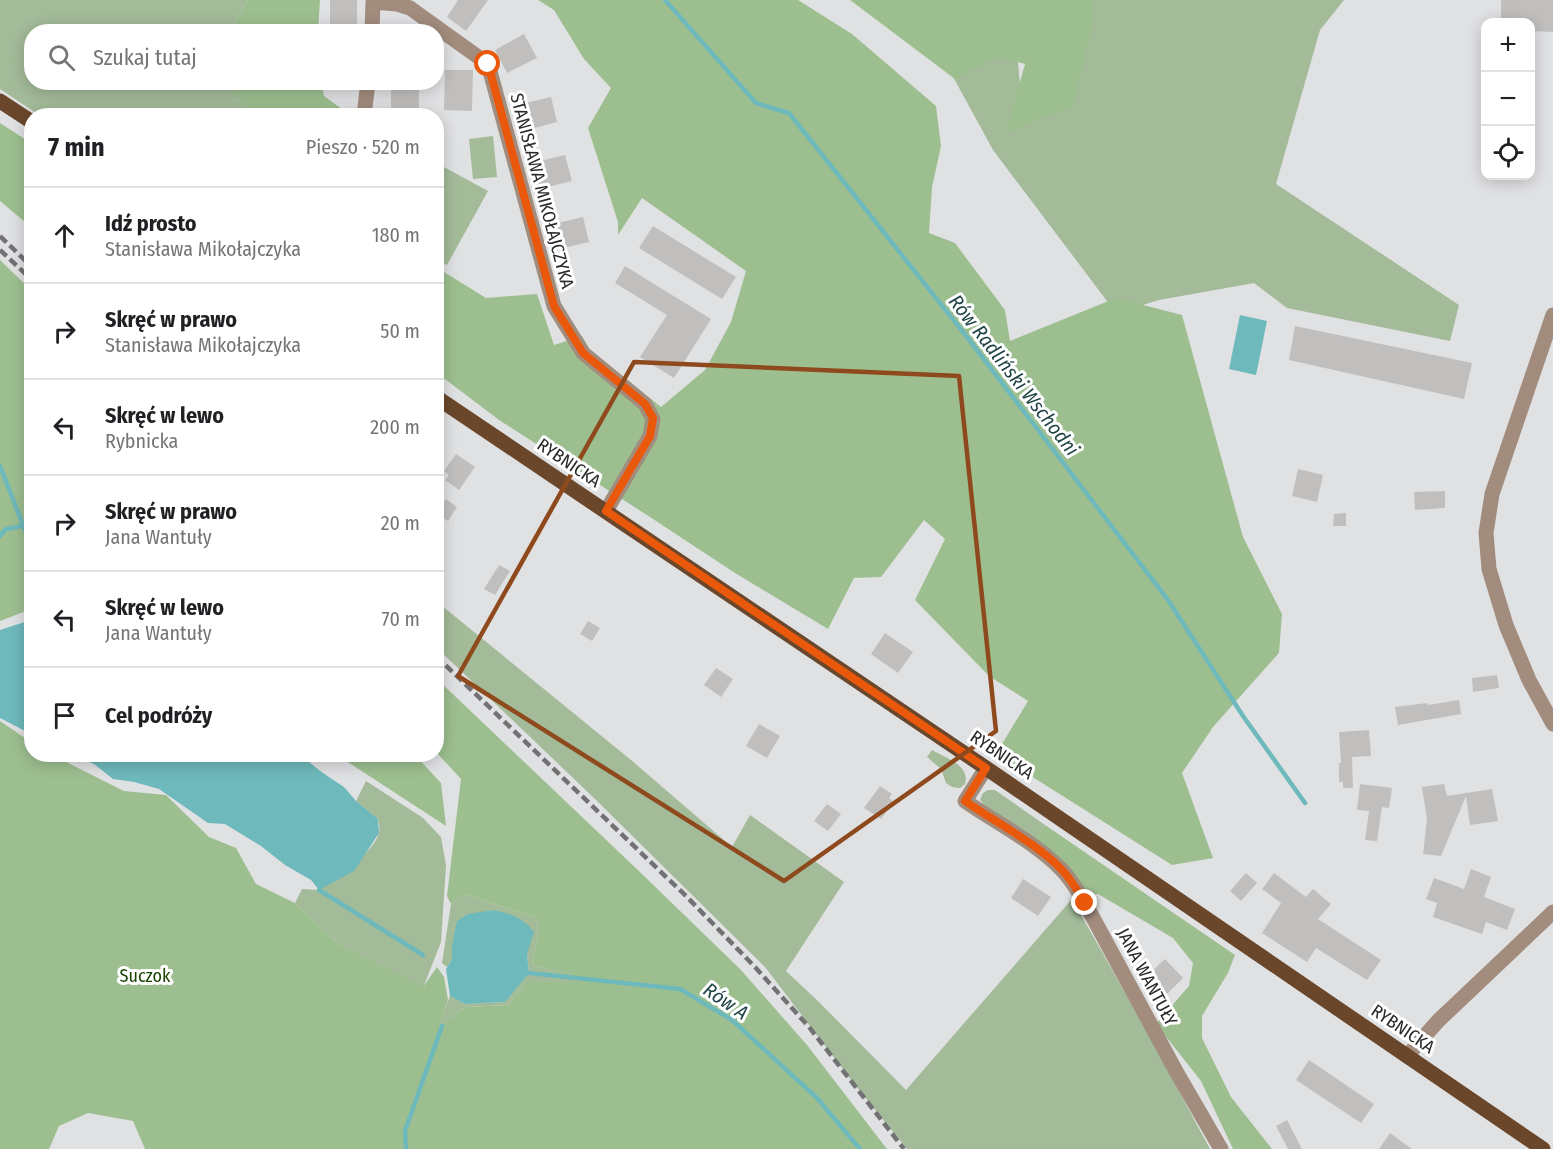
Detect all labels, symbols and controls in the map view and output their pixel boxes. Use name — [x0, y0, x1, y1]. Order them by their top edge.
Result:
map controls — [1481, 18, 1535, 180]
button: + — [1481, 18, 1535, 72]
search box — [24, 24, 444, 90]
icon: search — [45, 41, 78, 74]
text: Szukaj tutaj — [93, 44, 197, 71]
route start — [474, 50, 500, 76]
button: − — [1481, 72, 1535, 126]
street label: STANISŁAWA MIKOŁAJCZYKA — [505, 91, 579, 292]
button: locate — [1481, 126, 1535, 180]
text: 7 min — [48, 132, 105, 163]
text: Pieszo · 520 m — [306, 135, 420, 159]
text: Idź prosto — [105, 210, 197, 237]
icon: ahead — [48, 219, 81, 252]
text: 180 m — [372, 223, 420, 247]
text: Stanisława Mikołajczyka — [105, 237, 301, 261]
water label: Rów Radliński Wschodni — [944, 290, 1084, 460]
text: Skręć w prawo — [105, 306, 237, 333]
icon: right — [48, 315, 81, 348]
text: 50 m — [380, 319, 420, 343]
text: Stanisława Mikołajczyka — [105, 333, 301, 357]
text: Skręć w lewo — [105, 402, 224, 429]
icon: left — [48, 411, 81, 444]
text: 200 m — [370, 415, 420, 439]
text: Rybnicka — [105, 429, 178, 453]
street label: RYBNICKA — [533, 434, 605, 493]
text: Skręć w prawo — [105, 498, 237, 525]
icon: right — [48, 507, 81, 540]
text: 20 m — [381, 511, 420, 535]
text: Jana Wantuły — [105, 525, 212, 549]
text: Skręć w lewo — [105, 594, 224, 621]
icon: left — [48, 603, 81, 636]
text: 70 m — [382, 607, 420, 631]
text: Jana Wantuły — [105, 621, 212, 645]
icon: arrive — [48, 699, 81, 732]
text: Cel podróży — [105, 702, 212, 729]
street label: RYBNICKA — [966, 726, 1038, 785]
route end — [1071, 889, 1097, 915]
street label: JANA WANTUŁY — [1112, 924, 1182, 1030]
park label: Suczok — [120, 965, 171, 987]
water label: Rów A — [699, 977, 753, 1025]
street label: RYBNICKA — [1367, 1000, 1439, 1059]

